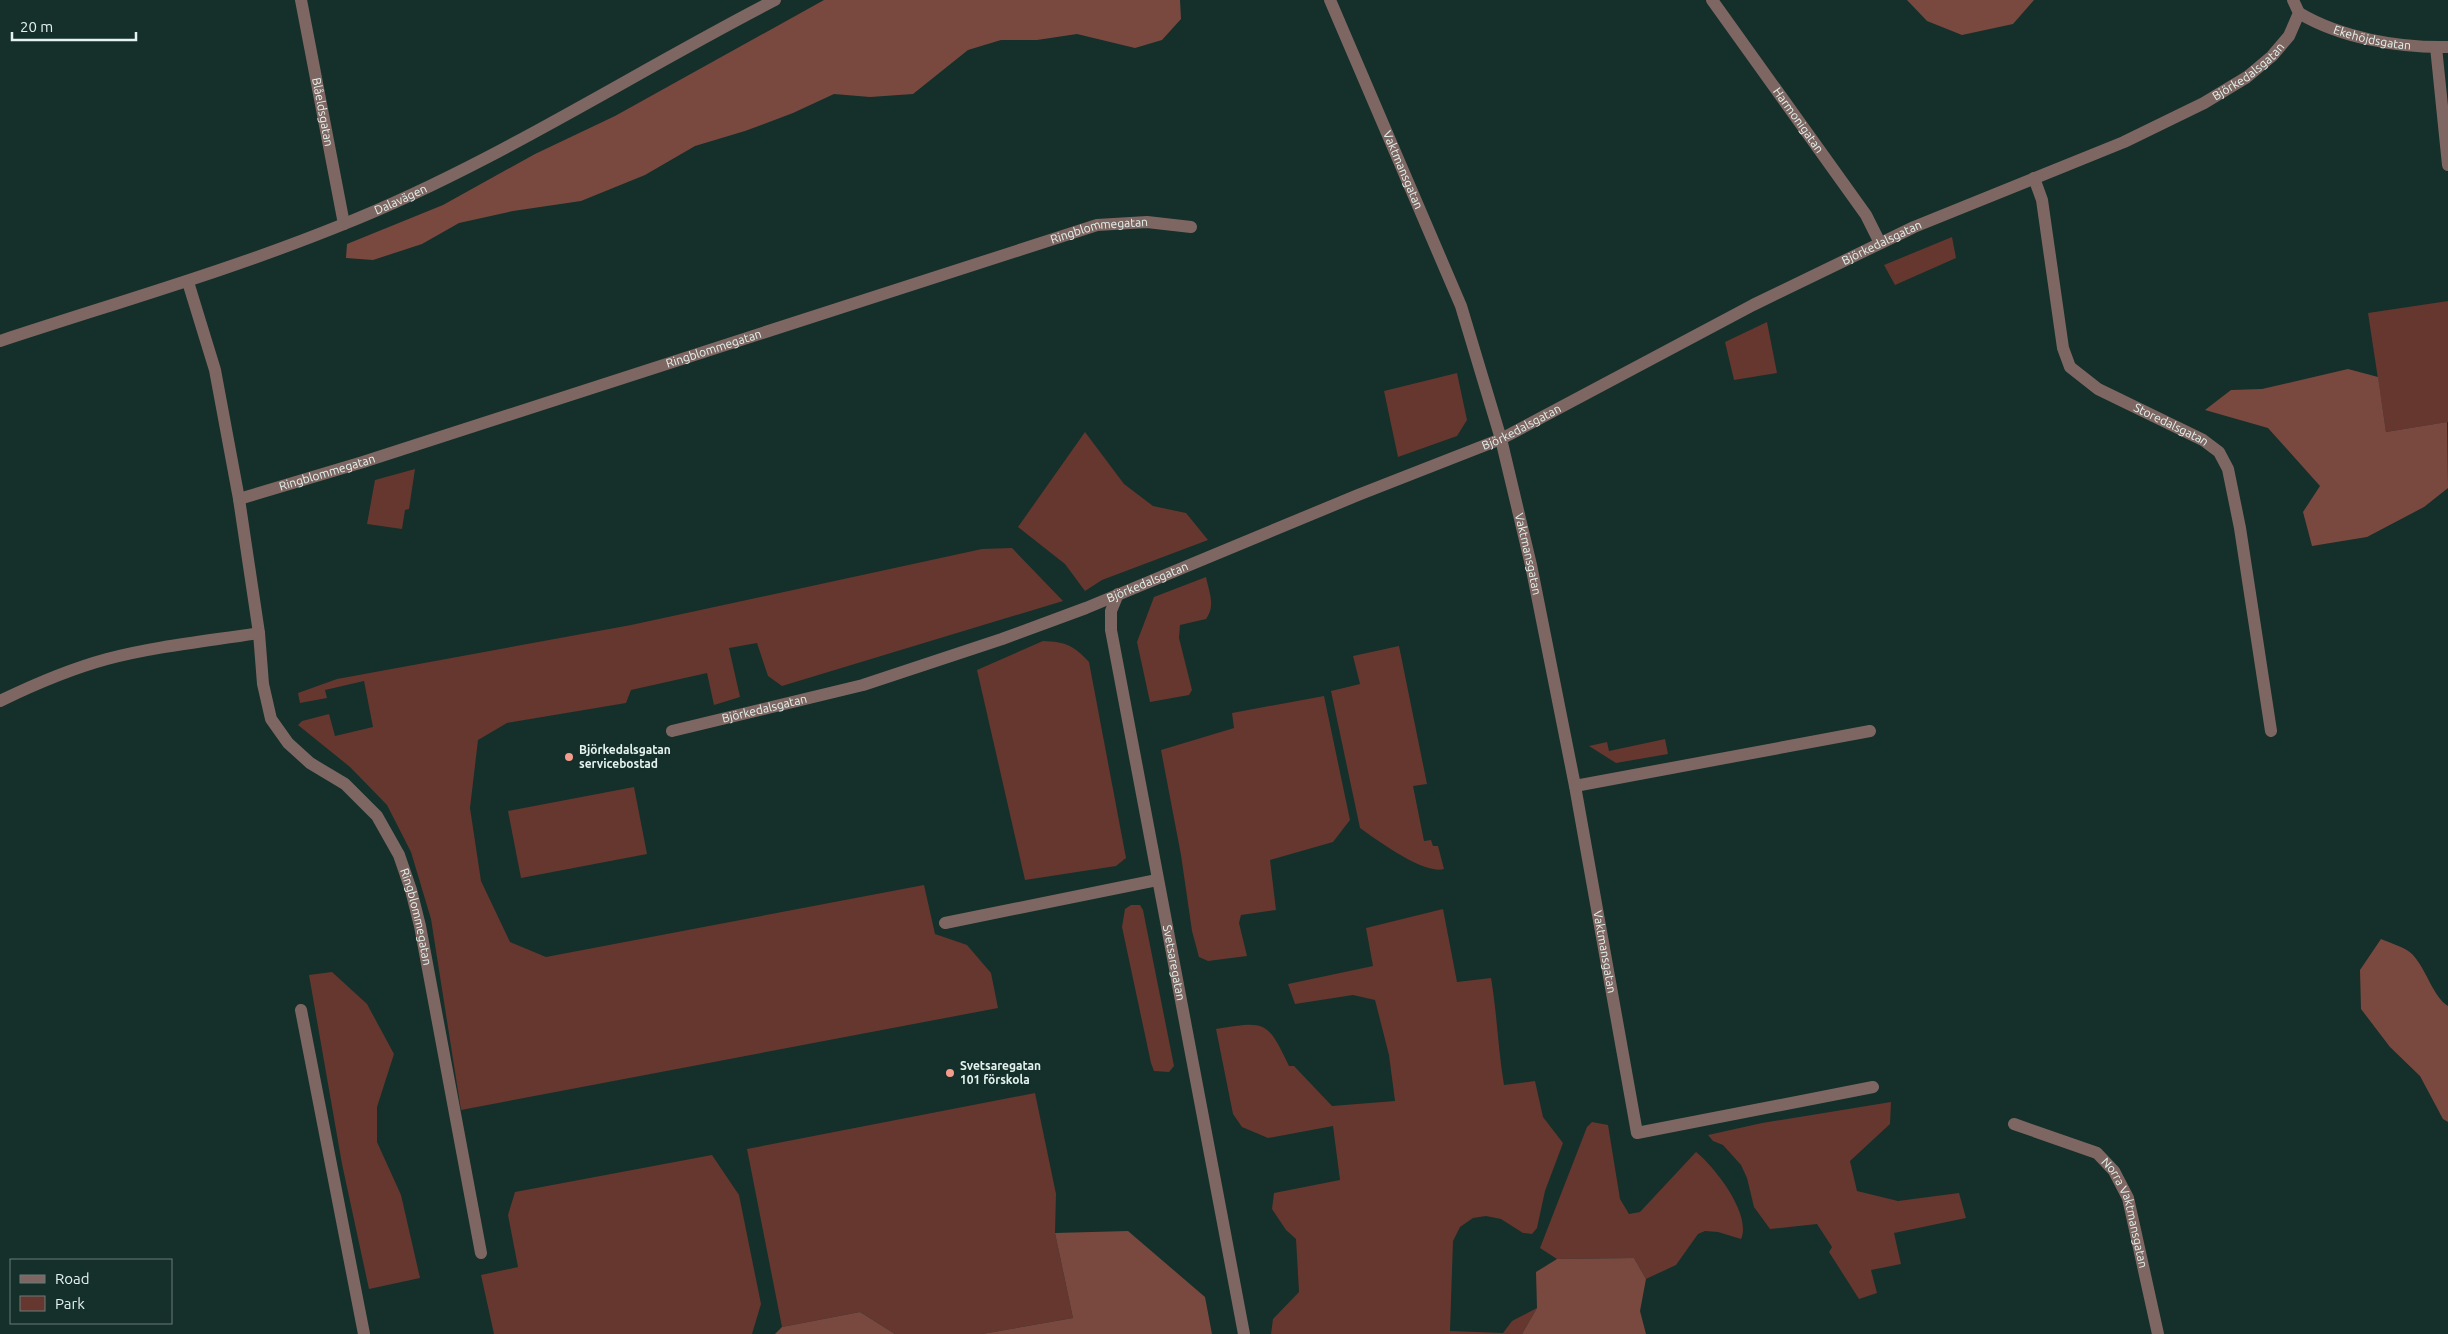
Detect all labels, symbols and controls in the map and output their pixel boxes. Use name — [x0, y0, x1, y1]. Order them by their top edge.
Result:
scale bar — [12, 10, 136, 42]
text: 20 m — [20, 18, 53, 35]
street label: Ekehöjdsgatan — [2332, 23, 2412, 52]
street label: Björkedalsgatan — [2210, 40, 2286, 102]
street label: Blåeldsgatan — [310, 76, 336, 147]
street label: Harmonigatan — [1771, 85, 1826, 155]
street label: Vaktmansgatan — [1381, 129, 1426, 211]
street label: Dalavägen — [372, 182, 429, 217]
street label: Ringblommegatan — [1049, 215, 1148, 246]
street label: Björkedalsgatan — [1840, 218, 1923, 267]
street label: Ringblommegatan — [664, 327, 763, 370]
street label: Storedalsgatan — [2132, 400, 2211, 448]
street label: Björkedalsgatan — [1480, 401, 1563, 452]
street label: Ringblommegatan — [277, 452, 377, 493]
street label: Vaktmansgatan — [1513, 512, 1544, 596]
street label: Björkedalsgatan — [1105, 559, 1190, 605]
street label: Björkedalsgatan — [720, 692, 808, 725]
place label: Björkedalsgatan servicebostad — [579, 743, 671, 770]
marker: Björkedalsgatan servicebostad — [563, 751, 575, 763]
street label: Ringblommegatan — [398, 866, 434, 966]
street label: Vaktmansgatan — [1591, 909, 1619, 994]
street label: Svetsaregatan — [1161, 924, 1188, 1002]
place label: Svetsaregatan 101 förskola — [960, 1059, 1041, 1086]
marker: Svetsaregatan 101 förskola — [944, 1067, 956, 1079]
street label: Norra Vaktmansgatan — [2099, 1155, 2150, 1269]
legend — [10, 1259, 172, 1324]
text: Road — [55, 1270, 90, 1287]
text: Park — [55, 1295, 85, 1312]

